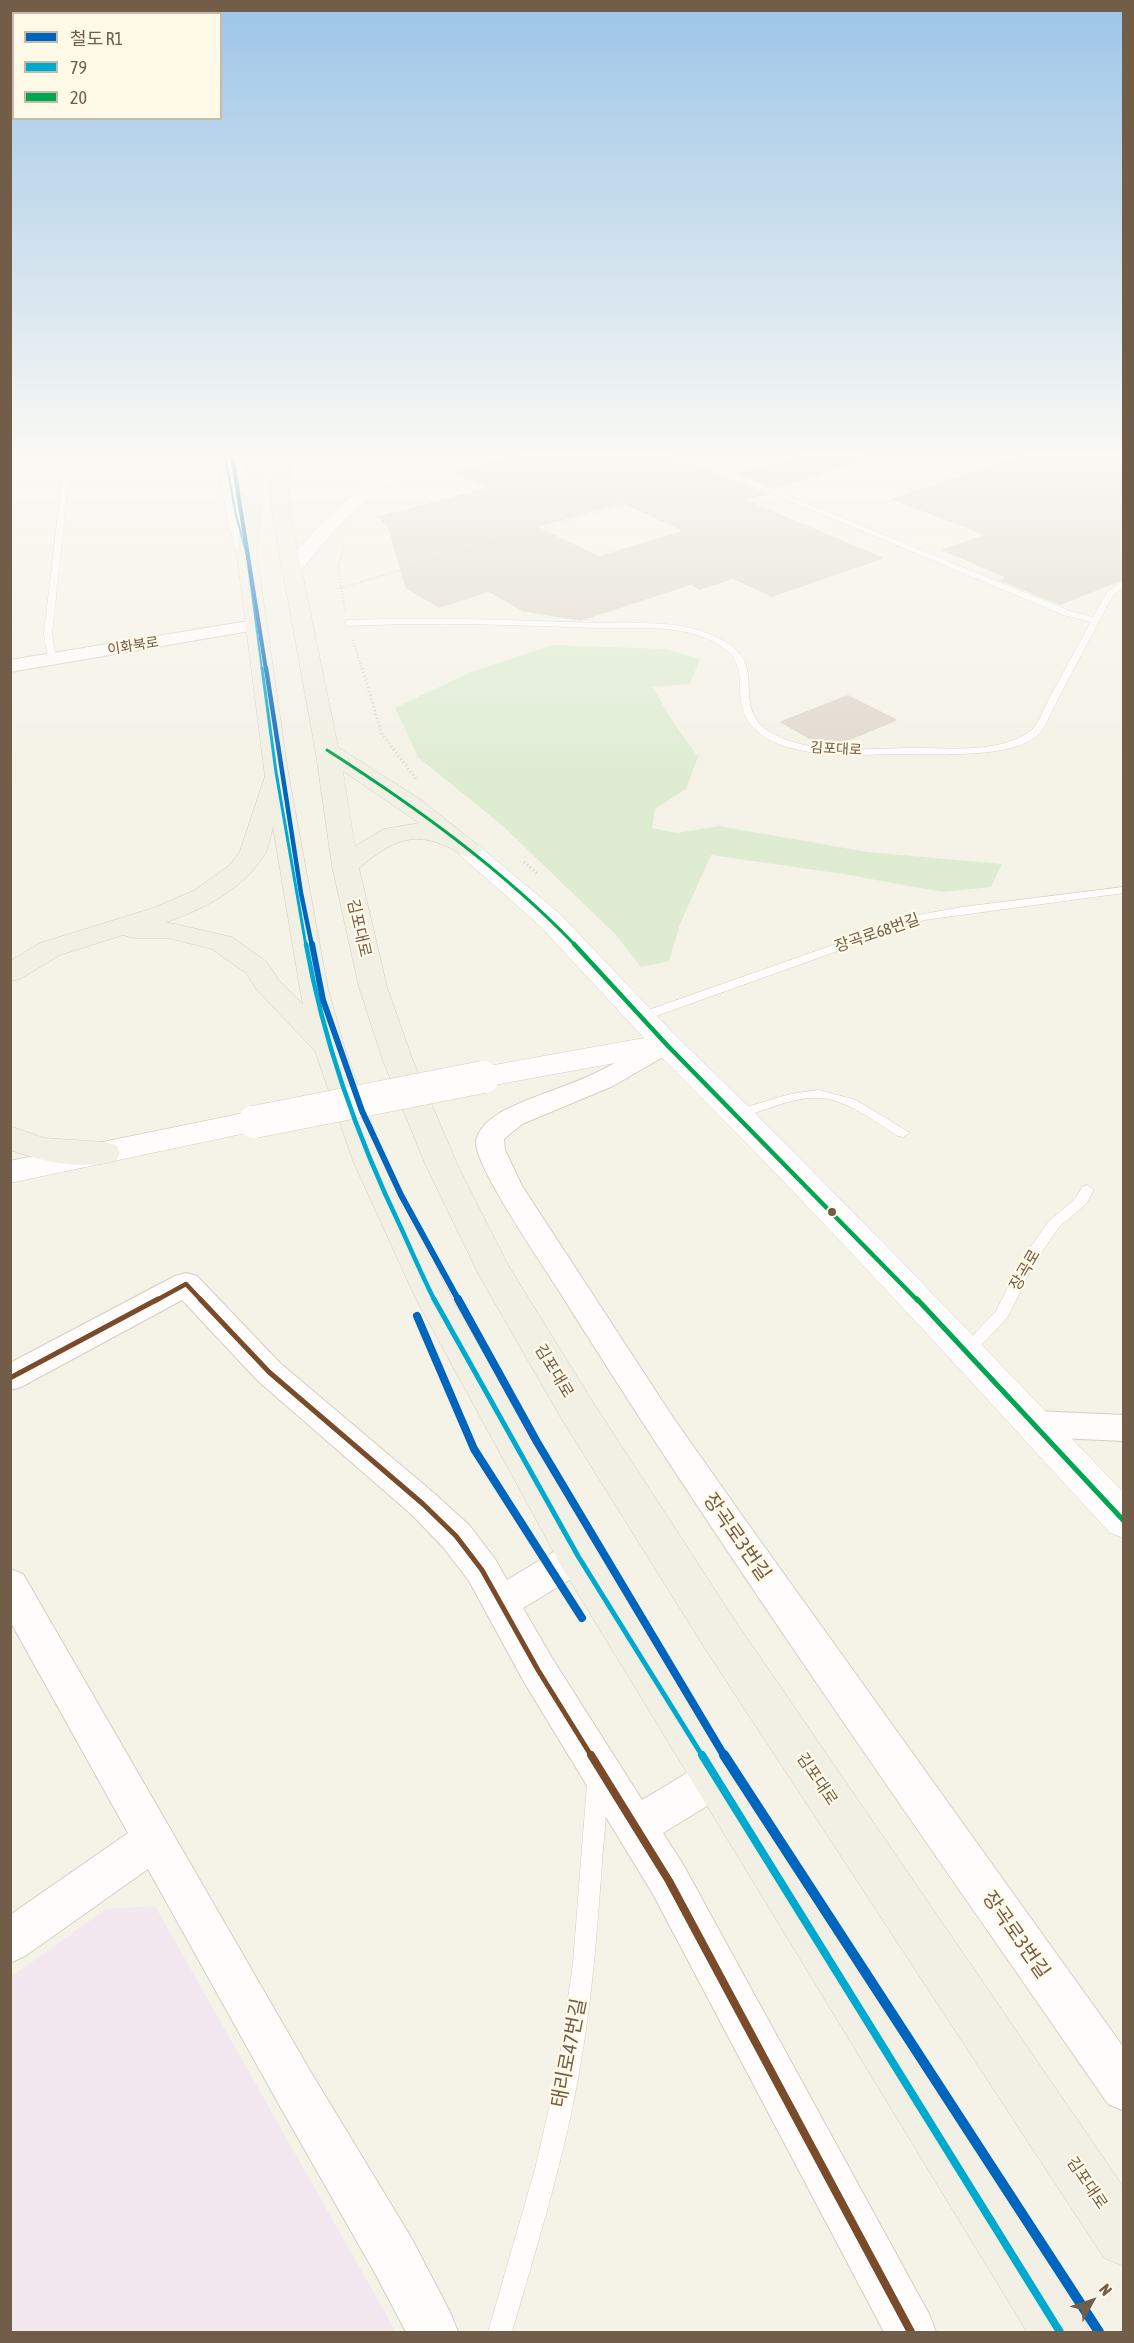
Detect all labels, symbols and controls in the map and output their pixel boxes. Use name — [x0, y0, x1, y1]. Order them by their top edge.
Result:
legend — [12, 12, 222, 120]
text: 철도 R1 — [70, 28, 123, 49]
text: 79 — [70, 57, 87, 78]
text: 20 — [70, 87, 87, 108]
street label: 이화북로 — [106, 634, 160, 658]
street label: 김포대로 — [810, 739, 862, 759]
street label: 김포대로 — [343, 897, 375, 959]
street label: 장곡로68번길 — [832, 909, 922, 957]
unlabelled marker — [826, 1206, 838, 1218]
street label: 장곡로 — [1006, 1246, 1044, 1294]
street label: 김포대로 — [531, 1341, 577, 1401]
street label: 장곡로3번길 — [698, 1489, 776, 1585]
street label: 김포대로 — [793, 1749, 841, 1809]
street label: 장곡로3번길 — [977, 1887, 1055, 1983]
street label: 태리로47번길 — [547, 1996, 591, 2110]
street label: 김포대로 — [1063, 2153, 1111, 2213]
north arrow — [1062, 2271, 1122, 2331]
text: N — [1096, 2280, 1116, 2299]

